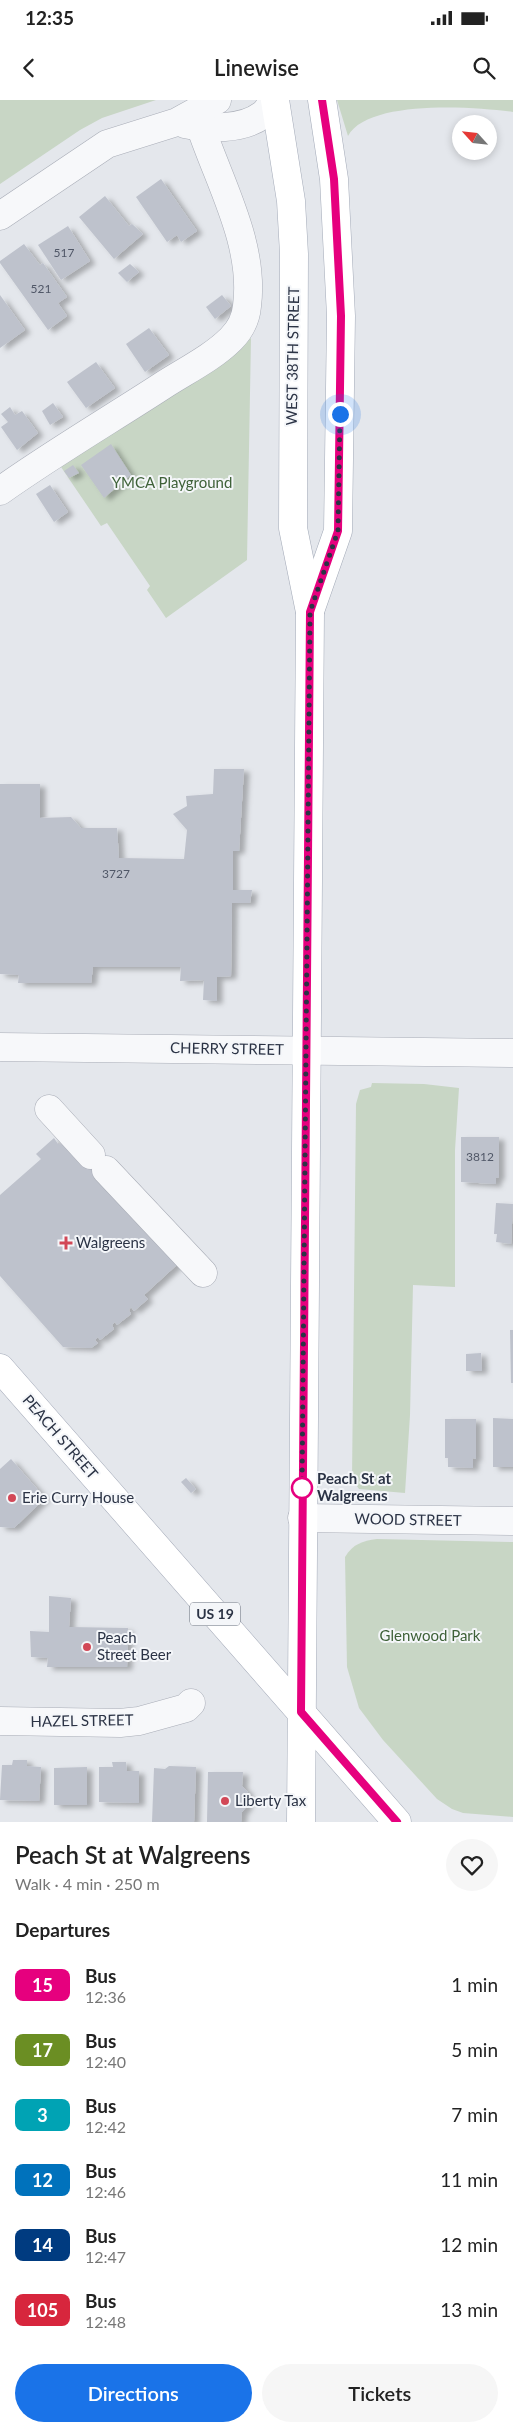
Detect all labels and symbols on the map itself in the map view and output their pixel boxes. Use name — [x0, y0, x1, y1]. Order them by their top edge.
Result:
north arrow — [452, 115, 498, 160]
house number: 517 — [54, 245, 74, 260]
house number: 521 — [31, 281, 51, 296]
street label: WEST 38TH STREET — [282, 286, 302, 425]
your location — [328, 402, 353, 427]
park label: YMCA Playground — [112, 473, 232, 491]
house number: 3727 — [102, 866, 130, 881]
street label: CHERRY STREET — [170, 1038, 284, 1058]
house number: 3812 — [466, 1149, 494, 1164]
place label: Walgreens — [76, 1233, 145, 1251]
marker: Walgreens — [60, 1237, 72, 1249]
street label: PEACH STREET — [19, 1391, 102, 1482]
place label: Peach St at Walgreens — [317, 1469, 392, 1504]
marker: Peach St at Walgreens — [291, 1477, 313, 1499]
place label: Erie Curry House — [22, 1488, 134, 1506]
marker: Erie Curry House — [6, 1492, 18, 1504]
street label: WOOD STREET — [354, 1509, 462, 1529]
road number: US 19 — [190, 1602, 240, 1626]
park label: Glenwood Park — [380, 1626, 481, 1644]
place label: Peach Street Beer — [97, 1628, 172, 1663]
marker: Peach Street Beer — [81, 1641, 93, 1653]
street label: HAZEL STREET — [30, 1710, 134, 1730]
place label: Liberty Tax — [235, 1791, 307, 1809]
marker: Liberty Tax — [219, 1795, 231, 1807]

